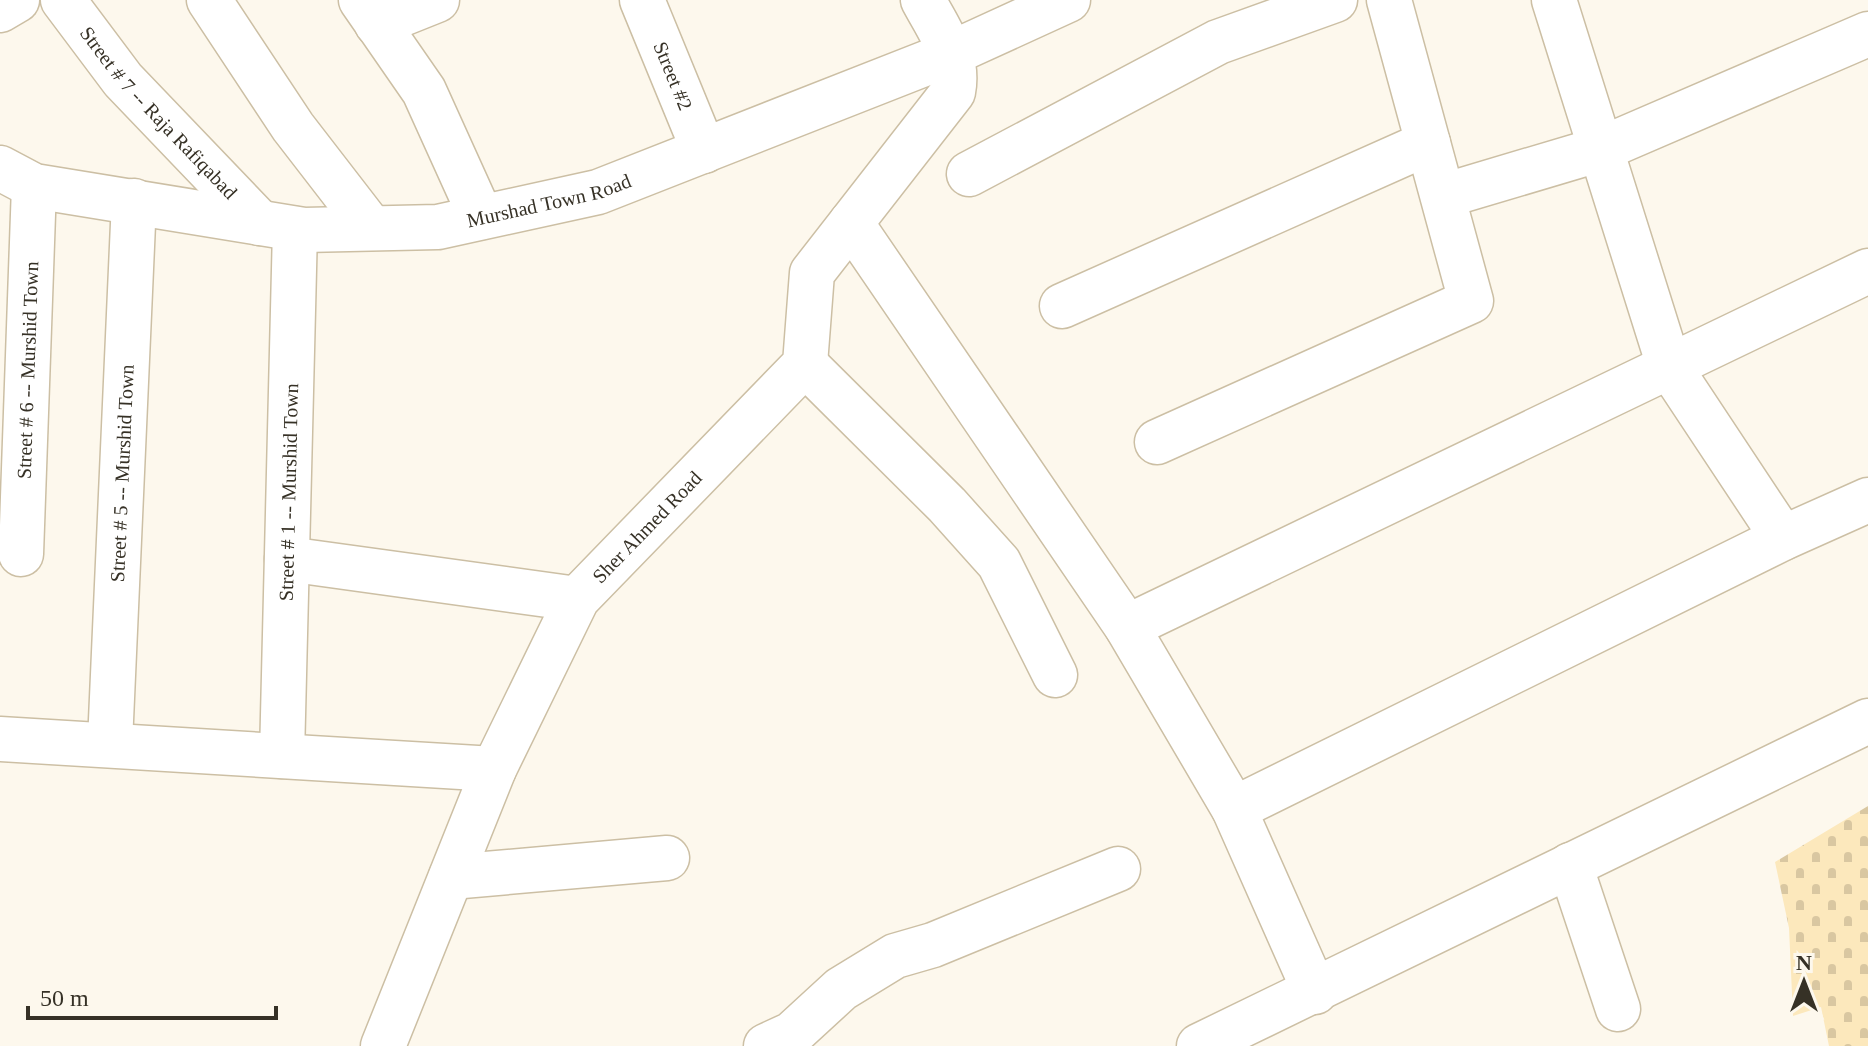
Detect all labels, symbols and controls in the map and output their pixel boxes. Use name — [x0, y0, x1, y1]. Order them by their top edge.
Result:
street label: Street # 7 -- Raja Rafiqabad — [76, 22, 242, 203]
street label: Street #2 — [649, 39, 697, 113]
street label: Murshad Town Road — [465, 169, 634, 231]
street label: Street # 6 -- Murshid Town — [13, 261, 42, 479]
street label: Street # 5 -- Murshid Town — [106, 364, 138, 583]
street label: Street # 1 -- Murshid Town — [275, 383, 302, 601]
street label: Sher Ahmed Road — [588, 467, 706, 587]
north arrow — [1764, 942, 1844, 1022]
text: N — [1796, 950, 1812, 975]
scale bar — [28, 970, 276, 1020]
text: 50 m — [40, 985, 89, 1011]

